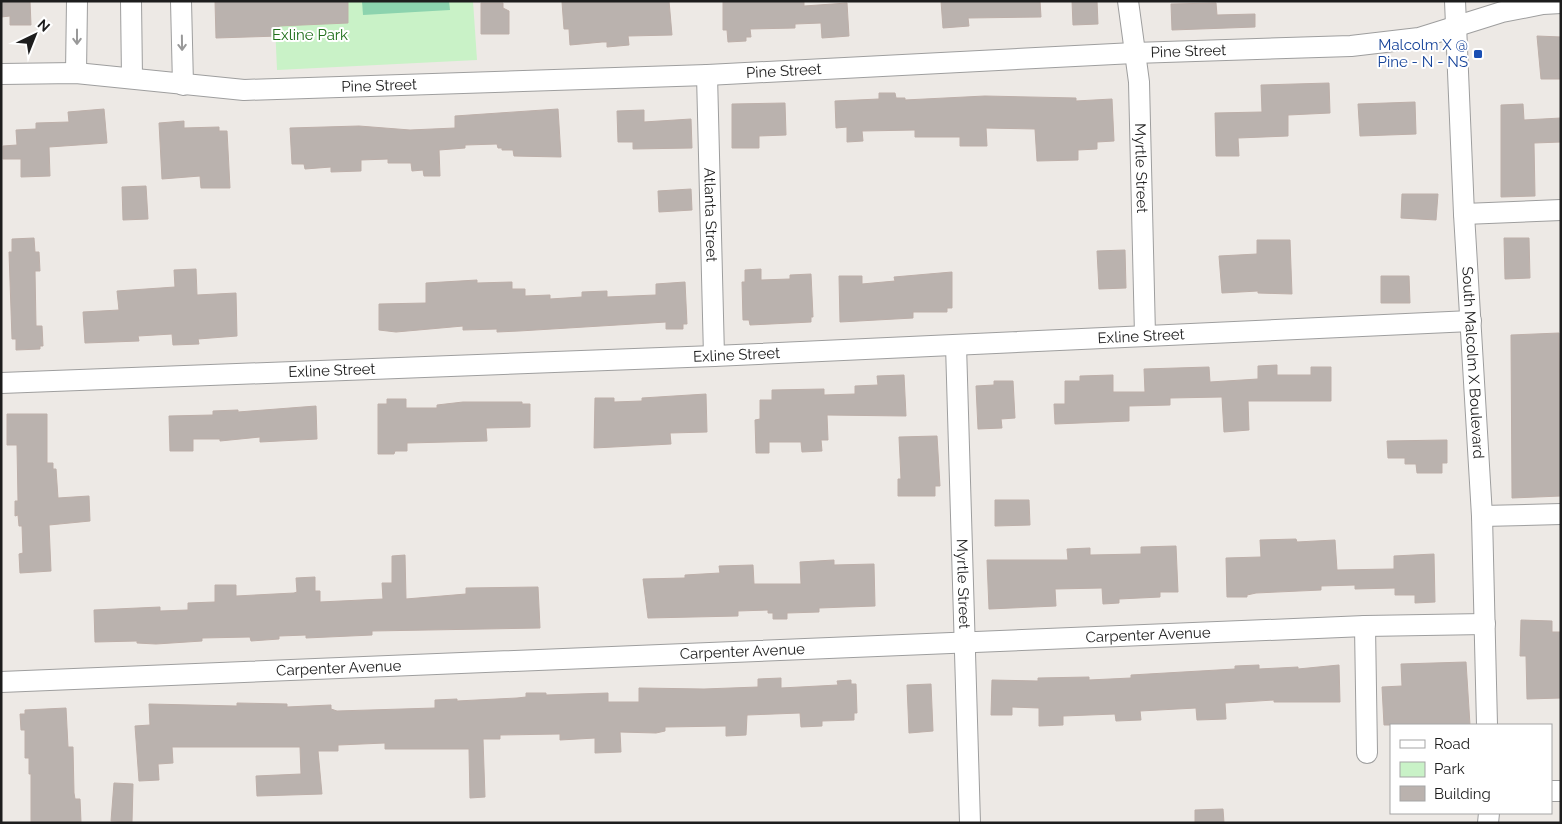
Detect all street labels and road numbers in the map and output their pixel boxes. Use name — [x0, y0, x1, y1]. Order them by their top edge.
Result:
street label: Pine Street — [1150, 41, 1226, 61]
street label: Pine Street — [746, 60, 822, 82]
street label: Pine Street — [341, 75, 417, 96]
street label: Myrtle Street — [1131, 123, 1151, 213]
street label: Atlanta Street — [700, 167, 721, 262]
street label: South Malcolm X Boulevard — [1458, 266, 1488, 459]
street label: Exline Street — [1097, 325, 1185, 347]
street label: Exline Street — [693, 344, 780, 366]
street label: Exline Street — [288, 360, 376, 381]
street label: Myrtle Street — [953, 539, 973, 629]
street label: Carpenter Avenue — [1085, 623, 1211, 646]
street label: Carpenter Avenue — [679, 640, 805, 663]
street label: Carpenter Avenue — [276, 657, 402, 680]

